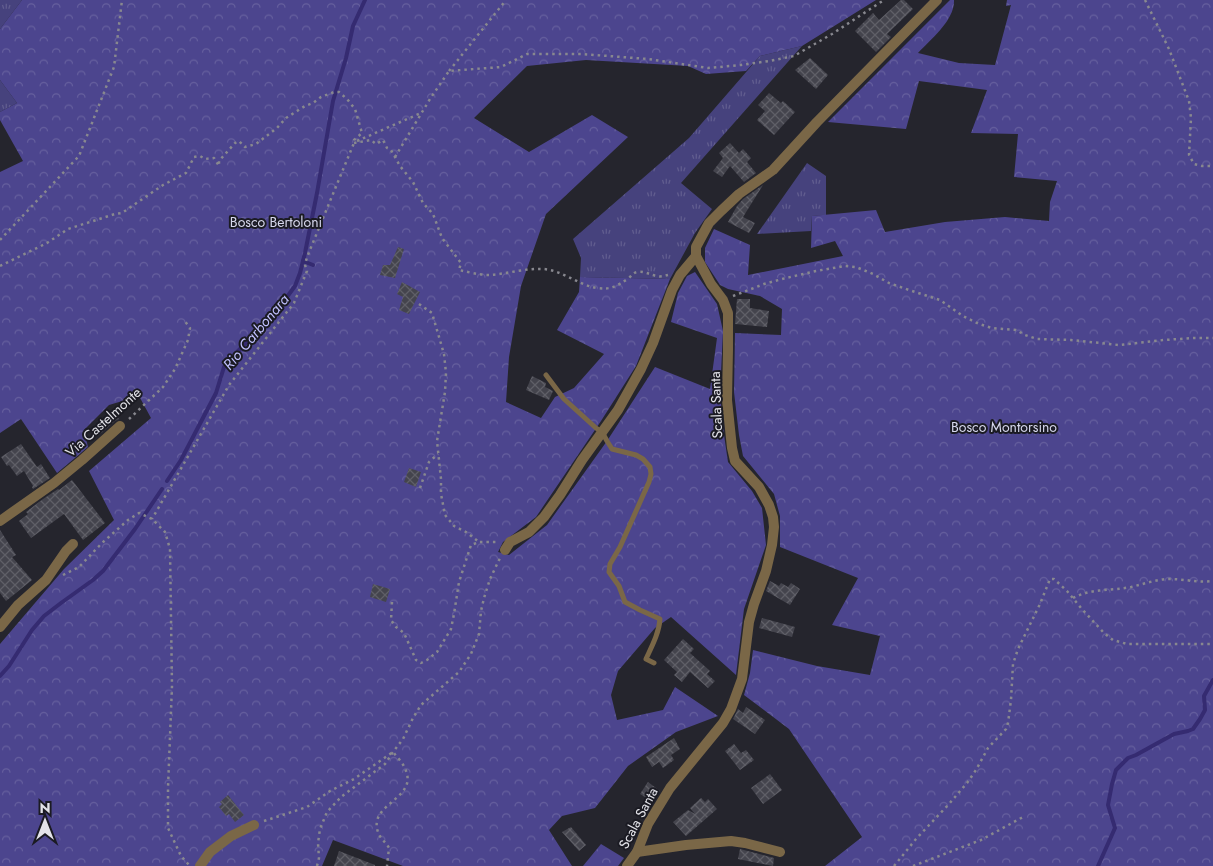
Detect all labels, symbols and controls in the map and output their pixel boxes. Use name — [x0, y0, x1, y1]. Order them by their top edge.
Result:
park label: Bosco Bertoloni — [230, 212, 322, 232]
water label: Rio Carbonara — [218, 289, 295, 375]
street label: Scala Santa — [705, 371, 727, 439]
street label: Via Castelmonte — [61, 382, 145, 462]
park label: Bosco Montorsino — [951, 417, 1057, 437]
street label: Scala Santa — [613, 784, 663, 852]
north arrow — [20, 796, 70, 846]
text: N — [39, 798, 51, 818]

